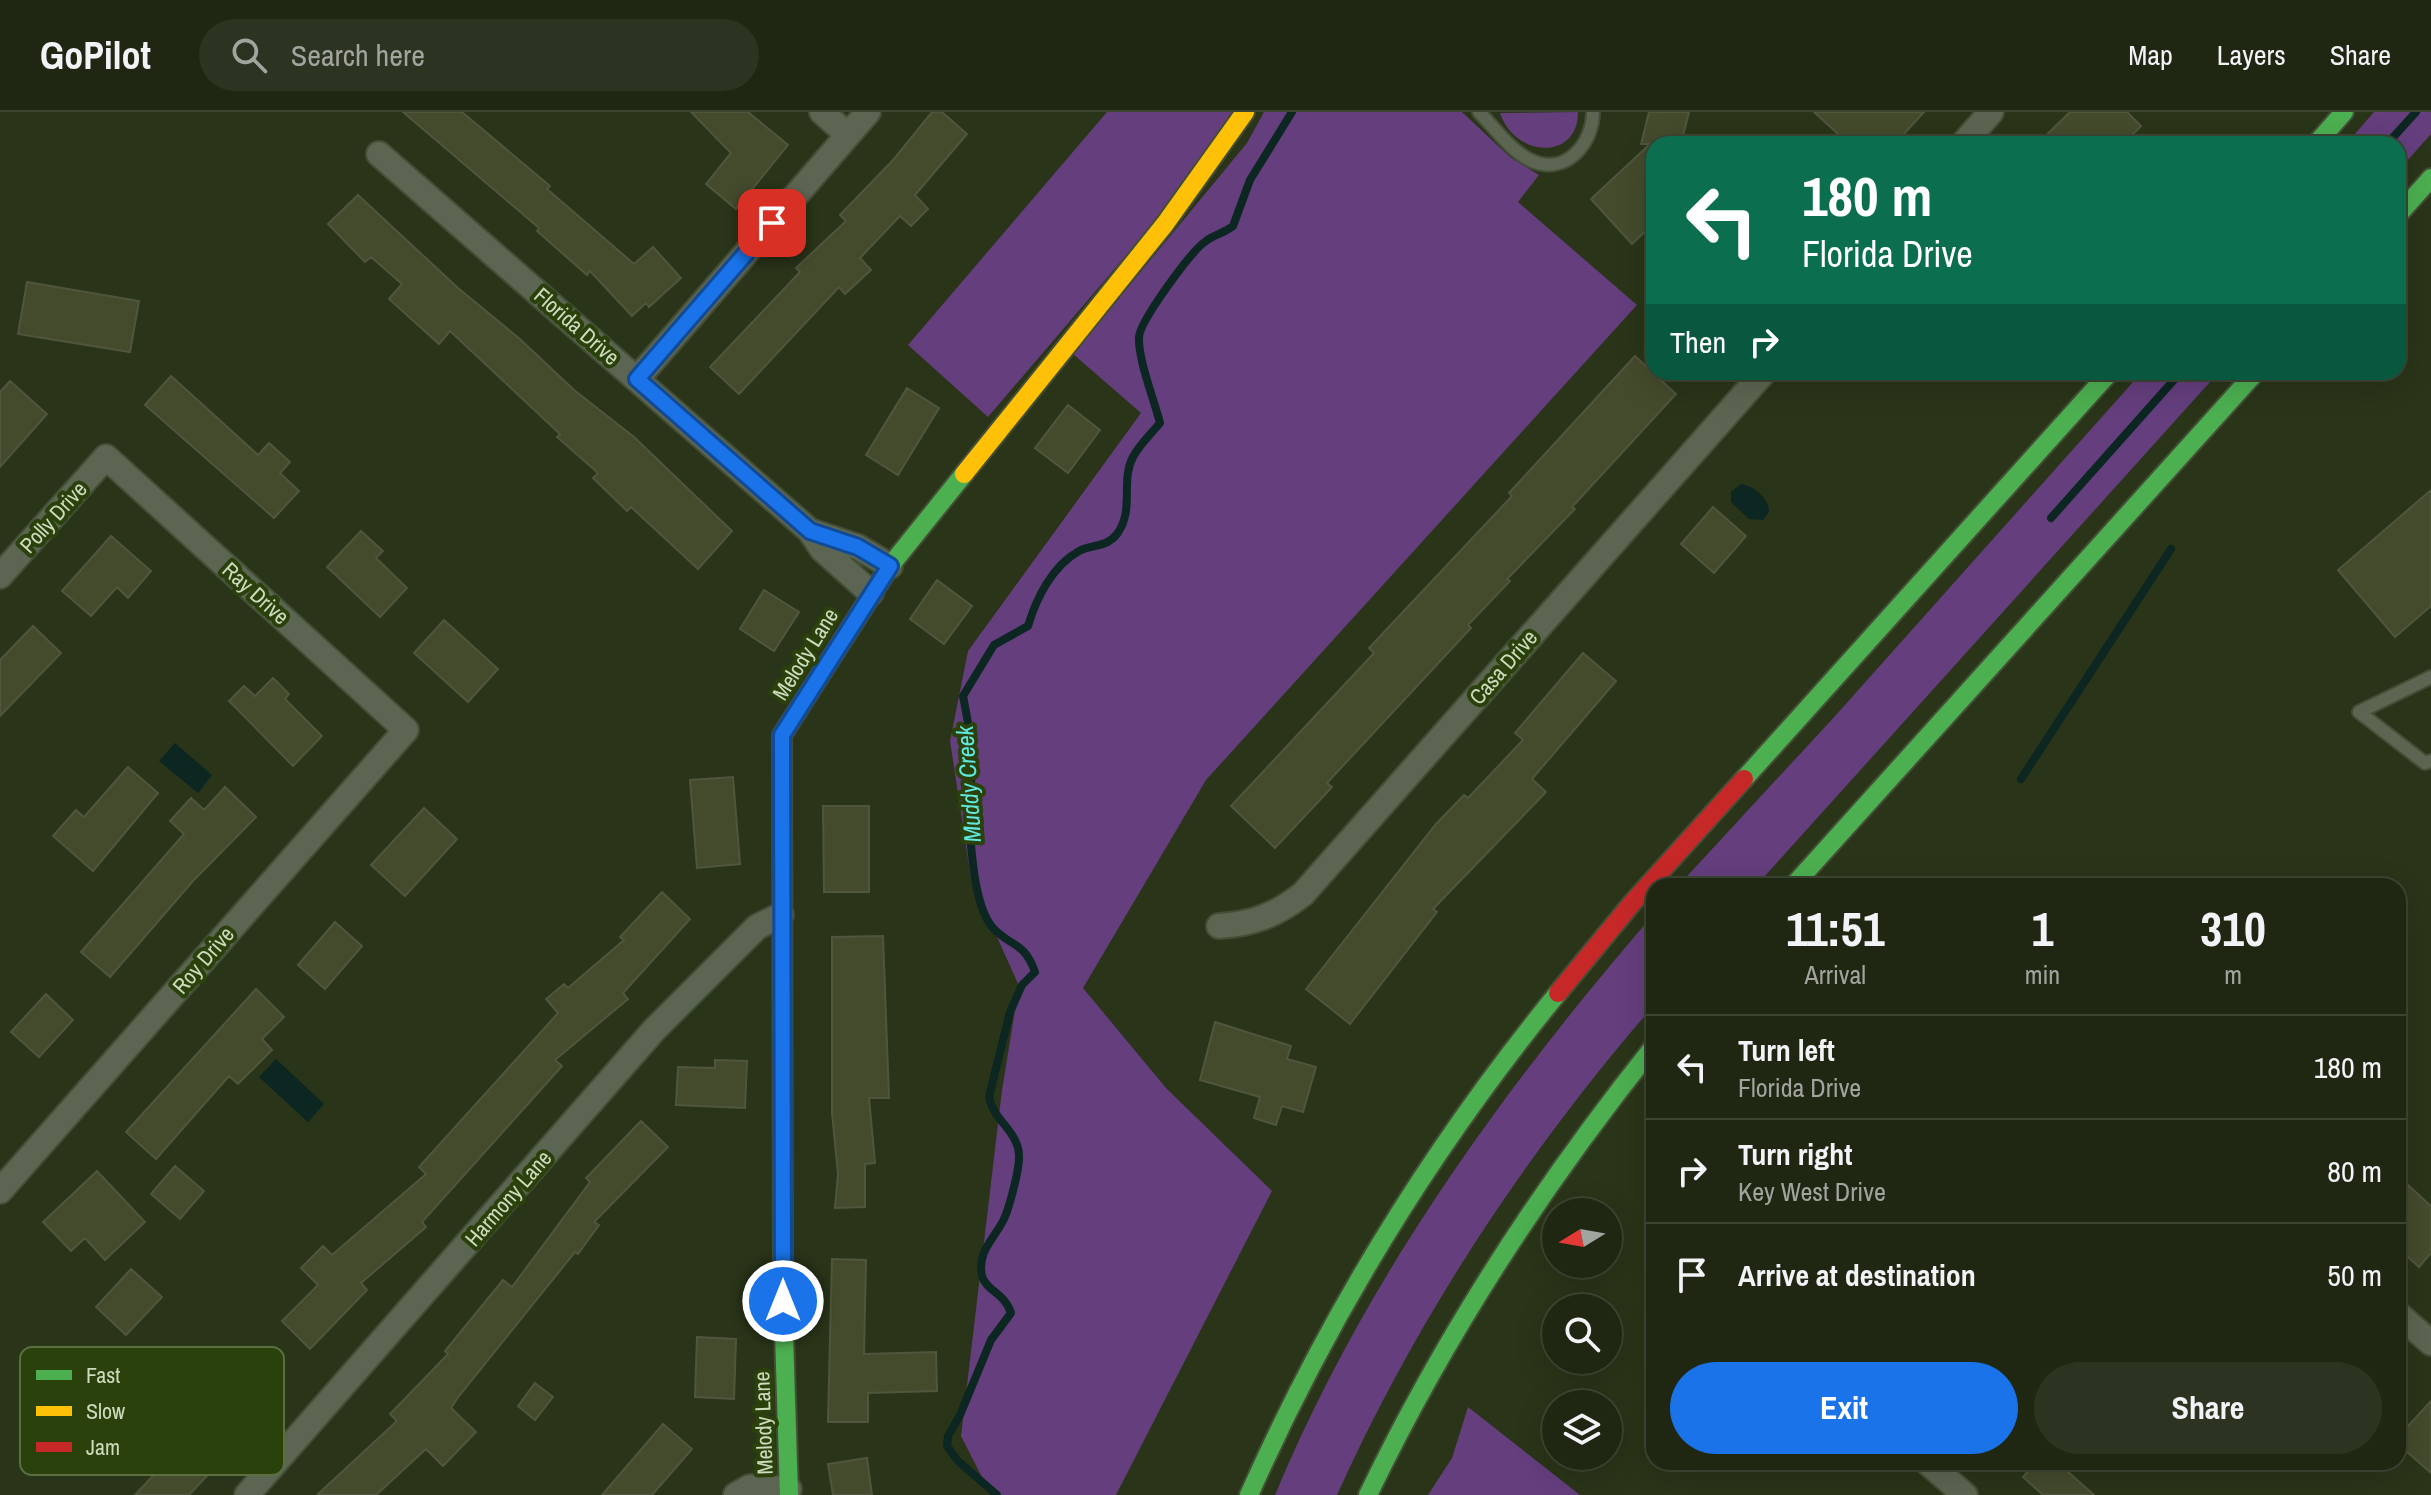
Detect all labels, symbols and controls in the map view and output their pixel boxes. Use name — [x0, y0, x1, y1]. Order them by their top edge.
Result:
search box — [199, 19, 759, 91]
text: GoPilot — [40, 30, 151, 81]
icon: search — [227, 33, 271, 77]
text: Search here — [291, 35, 425, 75]
text: Map — [2128, 36, 2173, 74]
text: Layers — [2217, 36, 2286, 74]
text: Share — [2330, 36, 2391, 74]
text: 180 m — [1802, 158, 1932, 233]
icon: left — [1670, 168, 1774, 272]
pin — [738, 189, 806, 257]
icon: arrive — [750, 201, 794, 245]
text: Florida Drive — [1802, 230, 1973, 278]
street label: Florida Drive — [528, 280, 626, 372]
icon: right — [1742, 320, 1786, 364]
text: Then — [1670, 322, 1726, 362]
street label: Polly Drive — [13, 475, 93, 559]
street label: Ray Drive — [216, 555, 296, 631]
street label: Melody Lane — [765, 602, 845, 706]
street label: Casa Drive — [1462, 623, 1544, 711]
water label: Muddy Creek — [948, 723, 988, 844]
text: 11:51 — [1786, 896, 1885, 961]
text: 1 — [2031, 896, 2053, 961]
text: 310 — [2200, 896, 2266, 961]
street label: Roy Drive — [165, 920, 241, 1000]
text: Arrival — [1805, 957, 1866, 992]
text: min — [2025, 957, 2060, 992]
text: m — [2224, 957, 2242, 992]
text: Turn left — [1738, 1030, 1835, 1070]
icon: left — [1670, 1045, 1714, 1089]
text: 180 m — [2314, 1047, 2382, 1087]
text: Florida Drive — [1738, 1070, 1861, 1105]
text: Turn right — [1738, 1134, 1852, 1174]
street label: Harmony Lane — [458, 1144, 558, 1252]
icon: right — [1670, 1149, 1714, 1193]
text: 80 m — [2327, 1151, 2382, 1191]
text: Key West Drive — [1738, 1174, 1886, 1209]
north arrow — [1542, 1198, 1622, 1278]
map controls — [1542, 1198, 1622, 1470]
icon: arrive — [1670, 1253, 1714, 1297]
text: Arrive at destination — [1738, 1255, 1976, 1295]
text: 50 m — [2327, 1255, 2382, 1295]
position arrow — [741, 1259, 825, 1343]
button: search — [1542, 1294, 1622, 1374]
legend — [20, 1347, 284, 1475]
text: Fast — [86, 1360, 120, 1390]
button: Exit — [1670, 1362, 2018, 1454]
button: Share — [2034, 1362, 2382, 1454]
street label: Melody Lane — [746, 1371, 780, 1475]
button: layers — [1542, 1390, 1622, 1470]
text: Slow — [86, 1396, 125, 1426]
text: Jam — [86, 1432, 120, 1462]

